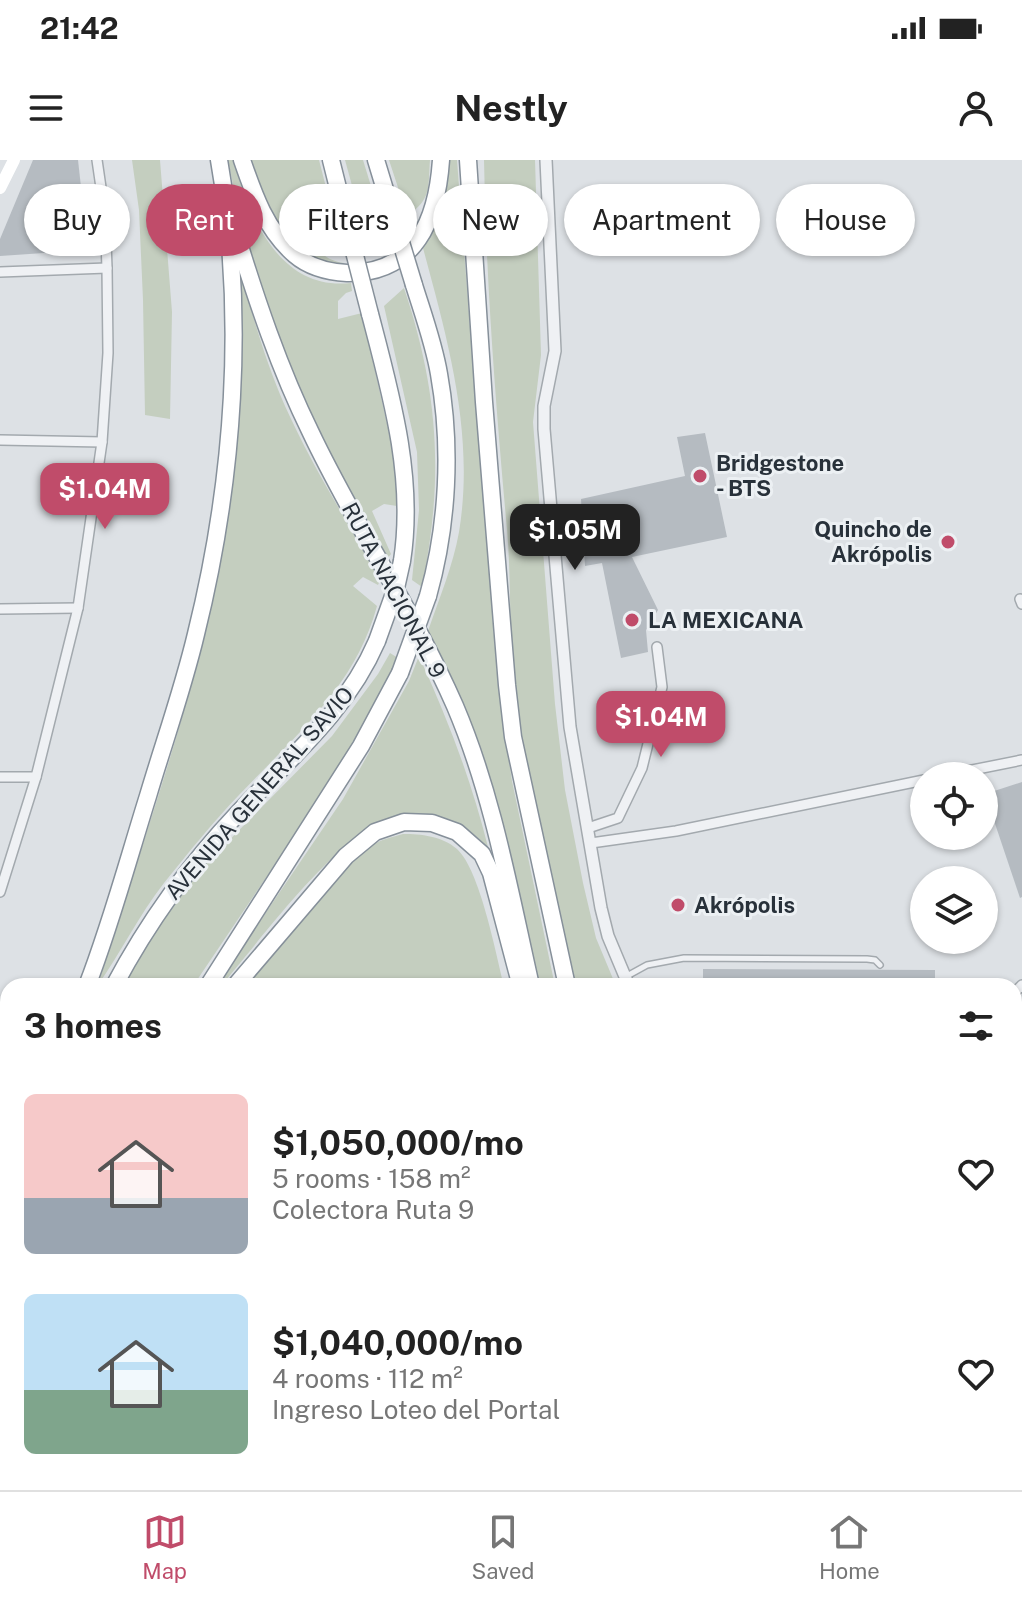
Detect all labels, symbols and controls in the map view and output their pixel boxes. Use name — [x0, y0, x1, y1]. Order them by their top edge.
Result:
text: 21:42 — [40, 10, 119, 46]
icon: menu — [24, 86, 68, 130]
icon: person — [954, 86, 998, 130]
text: Nestly — [454, 87, 568, 129]
chip: Buy — [24, 184, 130, 256]
chip: Rent — [146, 184, 263, 256]
chip: Filters — [279, 184, 417, 256]
chip: New — [433, 184, 548, 256]
chip: Apartment — [564, 184, 760, 256]
chip: House — [776, 184, 915, 256]
place label: Bridgestone - BTS — [716, 450, 844, 501]
pin: $1.04M — [40, 463, 170, 531]
marker: Bridgestone - BTS — [691, 467, 709, 485]
text: $1.04M — [58, 473, 152, 504]
street label: RUTA NACIONAL 9 — [337, 498, 451, 682]
pin: $1.05M — [510, 504, 640, 572]
text: $1.05M — [528, 514, 622, 545]
place label: Quincho de Akrópolis — [814, 516, 932, 567]
marker: Quincho de Akrópolis — [939, 533, 957, 551]
place label: LA MEXICANA — [648, 607, 804, 633]
marker: LA MEXICANA — [623, 611, 641, 629]
street label: AVENIDA GENERAL SAVIO — [159, 681, 359, 905]
pin: $1.04M — [596, 691, 726, 759]
text: $1.04M — [614, 701, 708, 732]
map controls — [910, 762, 998, 954]
button: locate — [910, 762, 998, 850]
button: layers — [910, 866, 998, 954]
place label: Akrópolis — [694, 892, 795, 918]
marker: Akrópolis — [669, 896, 687, 914]
icon: filters — [954, 1004, 998, 1048]
text: 3 homes — [24, 1006, 162, 1046]
text: $1,050,000/mo — [272, 1123, 524, 1163]
icon: home — [88, 1126, 184, 1222]
icon: heart — [954, 1152, 998, 1196]
text: 5 rooms · 158 m² — [272, 1163, 471, 1194]
text: Colectora Ruta 9 — [272, 1194, 474, 1225]
text: $1,040,000/mo — [272, 1323, 523, 1363]
icon: home — [88, 1326, 184, 1422]
icon: heart — [954, 1352, 998, 1396]
text: 4 rooms · 112 m² — [272, 1363, 463, 1394]
text: Ingreso Loteo del Portal — [272, 1394, 560, 1425]
tab: Map — [142, 1510, 187, 1584]
tab: Saved — [472, 1510, 534, 1584]
tab: Home — [819, 1510, 880, 1584]

